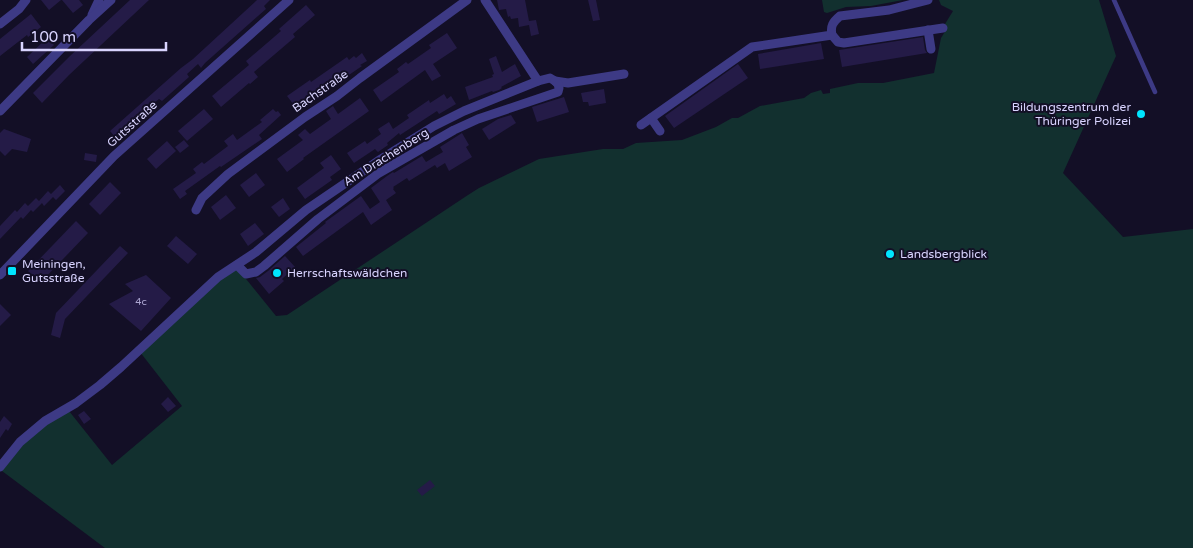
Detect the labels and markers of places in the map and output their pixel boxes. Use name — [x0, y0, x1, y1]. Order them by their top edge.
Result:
place label: Bildungszentrum der Thüringer Polizei — [1012, 100, 1131, 128]
marker: Bildungszentrum der Thüringer Polizei — [1135, 108, 1147, 120]
place label: Landsbergblick — [900, 247, 988, 261]
marker: Landsbergblick — [884, 248, 896, 260]
place label: Meiningen, Gutsstraße — [22, 257, 86, 285]
marker: Meiningen, Gutsstraße — [6, 265, 18, 277]
place label: Herrschaftswäldchen — [287, 266, 407, 280]
marker: Herrschaftswäldchen — [271, 267, 283, 279]

